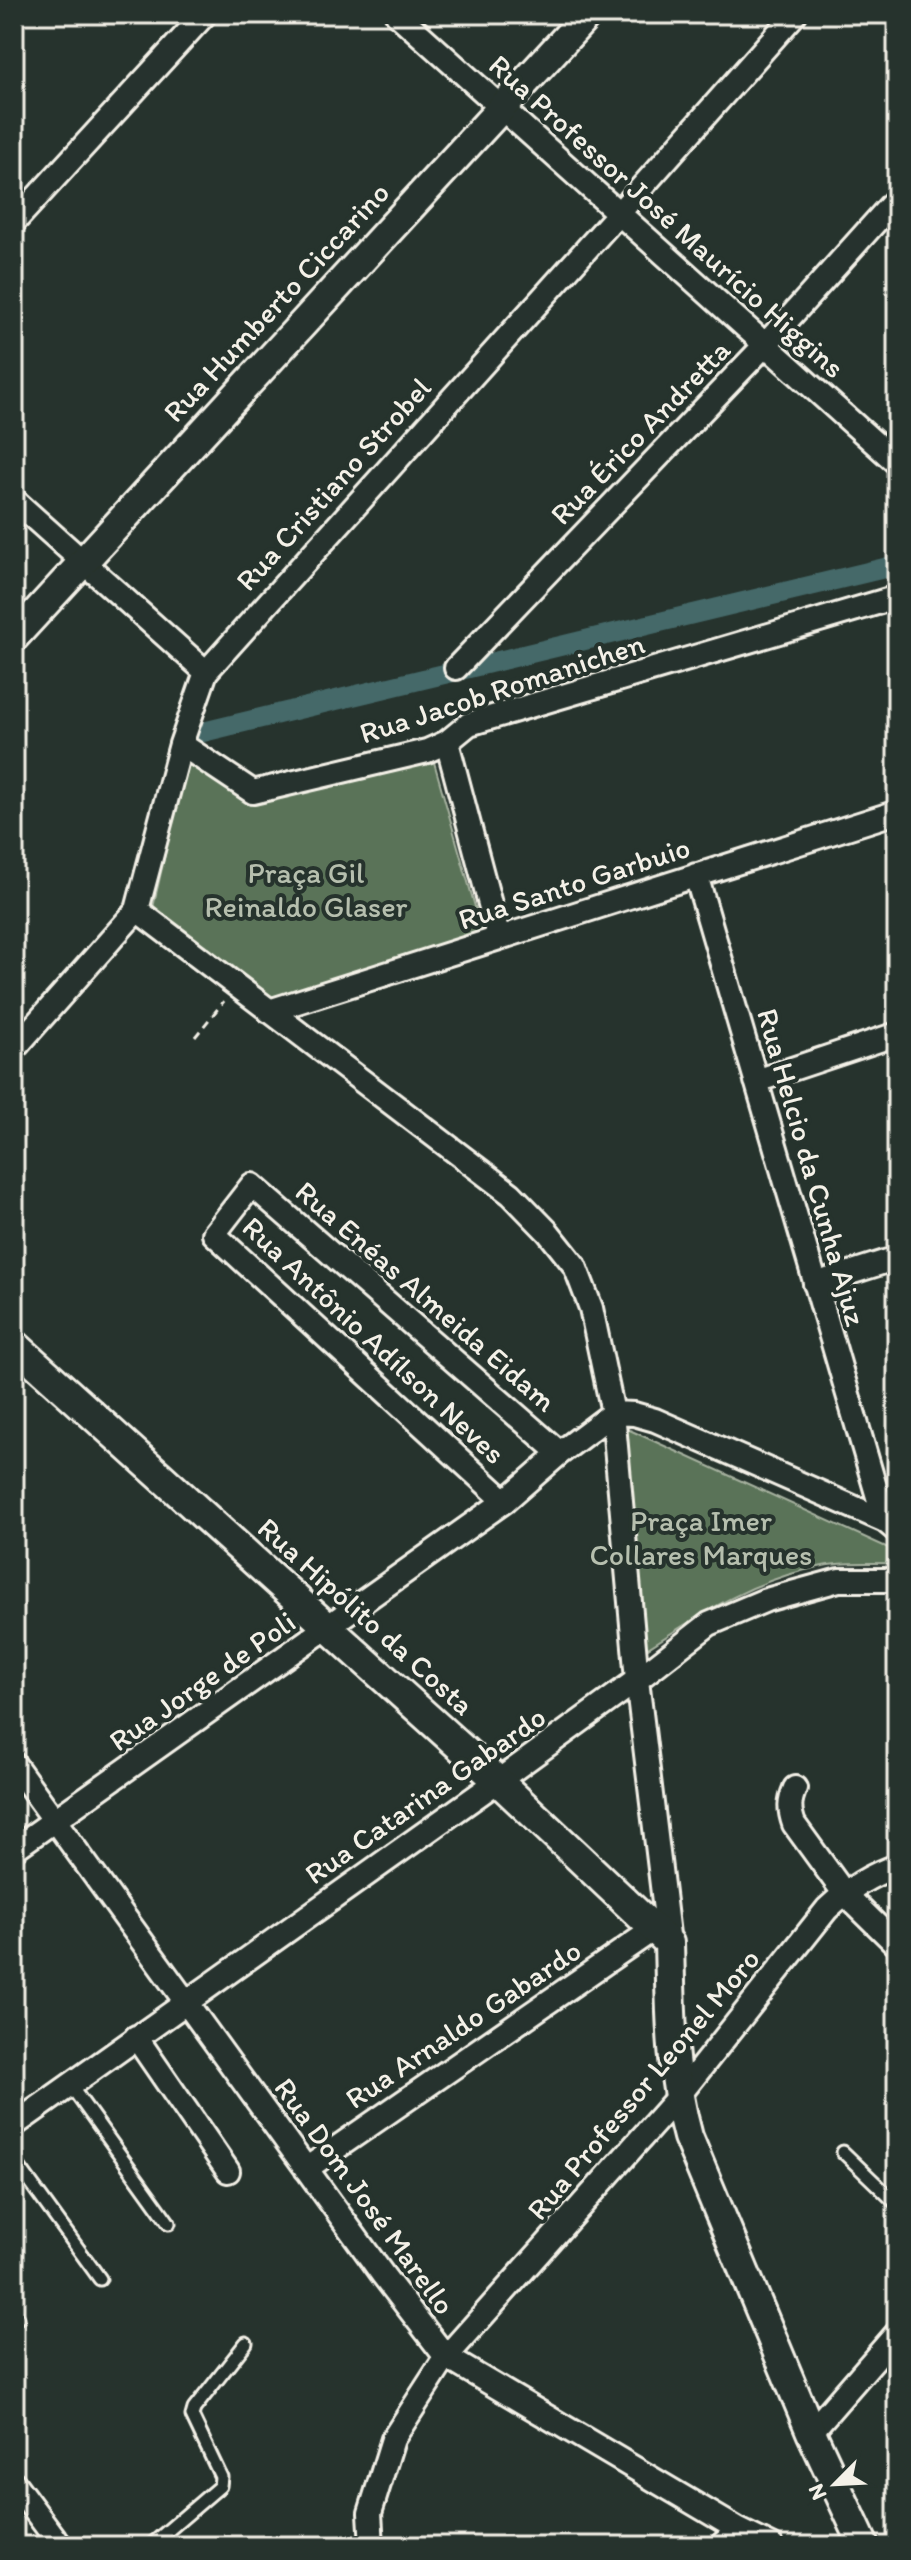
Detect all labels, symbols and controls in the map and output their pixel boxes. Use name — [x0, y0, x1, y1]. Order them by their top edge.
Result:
street label: Rua Professor José Maurício Higgins — [481, 46, 853, 386]
street label: Rua Humberto Ciccarino — [155, 174, 397, 430]
street label: Rua Érico Andretta — [542, 331, 738, 532]
street label: Rua Cristiano Strobel — [227, 369, 439, 598]
street label: Rua Jacob Romanichen — [355, 624, 649, 752]
street label: Rua Santo Garbuio — [453, 828, 695, 938]
park label: Praça Gil Reinaldo Glaser — [204, 854, 408, 925]
street label: Rua Helcio da Cunha Ajuz — [749, 1004, 875, 1330]
street label: Rua Enéas Almeida Eidam — [288, 1173, 564, 1419]
street label: Rua Antônio Adílson Neves — [235, 1208, 513, 1472]
park label: Praça Imer Collares Marques — [590, 1502, 812, 1573]
street label: Rua Hipólito da Costa — [250, 1509, 482, 1723]
street label: Rua Jorge de Poli — [102, 1603, 302, 1759]
street label: Rua Catarina Gabardo — [297, 1698, 553, 1892]
street label: Rua Arnaldo Gabardo — [338, 1931, 588, 2117]
street label: Rua Professor Leonel Moro — [519, 1941, 767, 2227]
street label: Rua Dom José Marello — [267, 2070, 463, 2322]
north arrow — [795, 2444, 875, 2524]
text: N — [802, 2480, 833, 2504]

